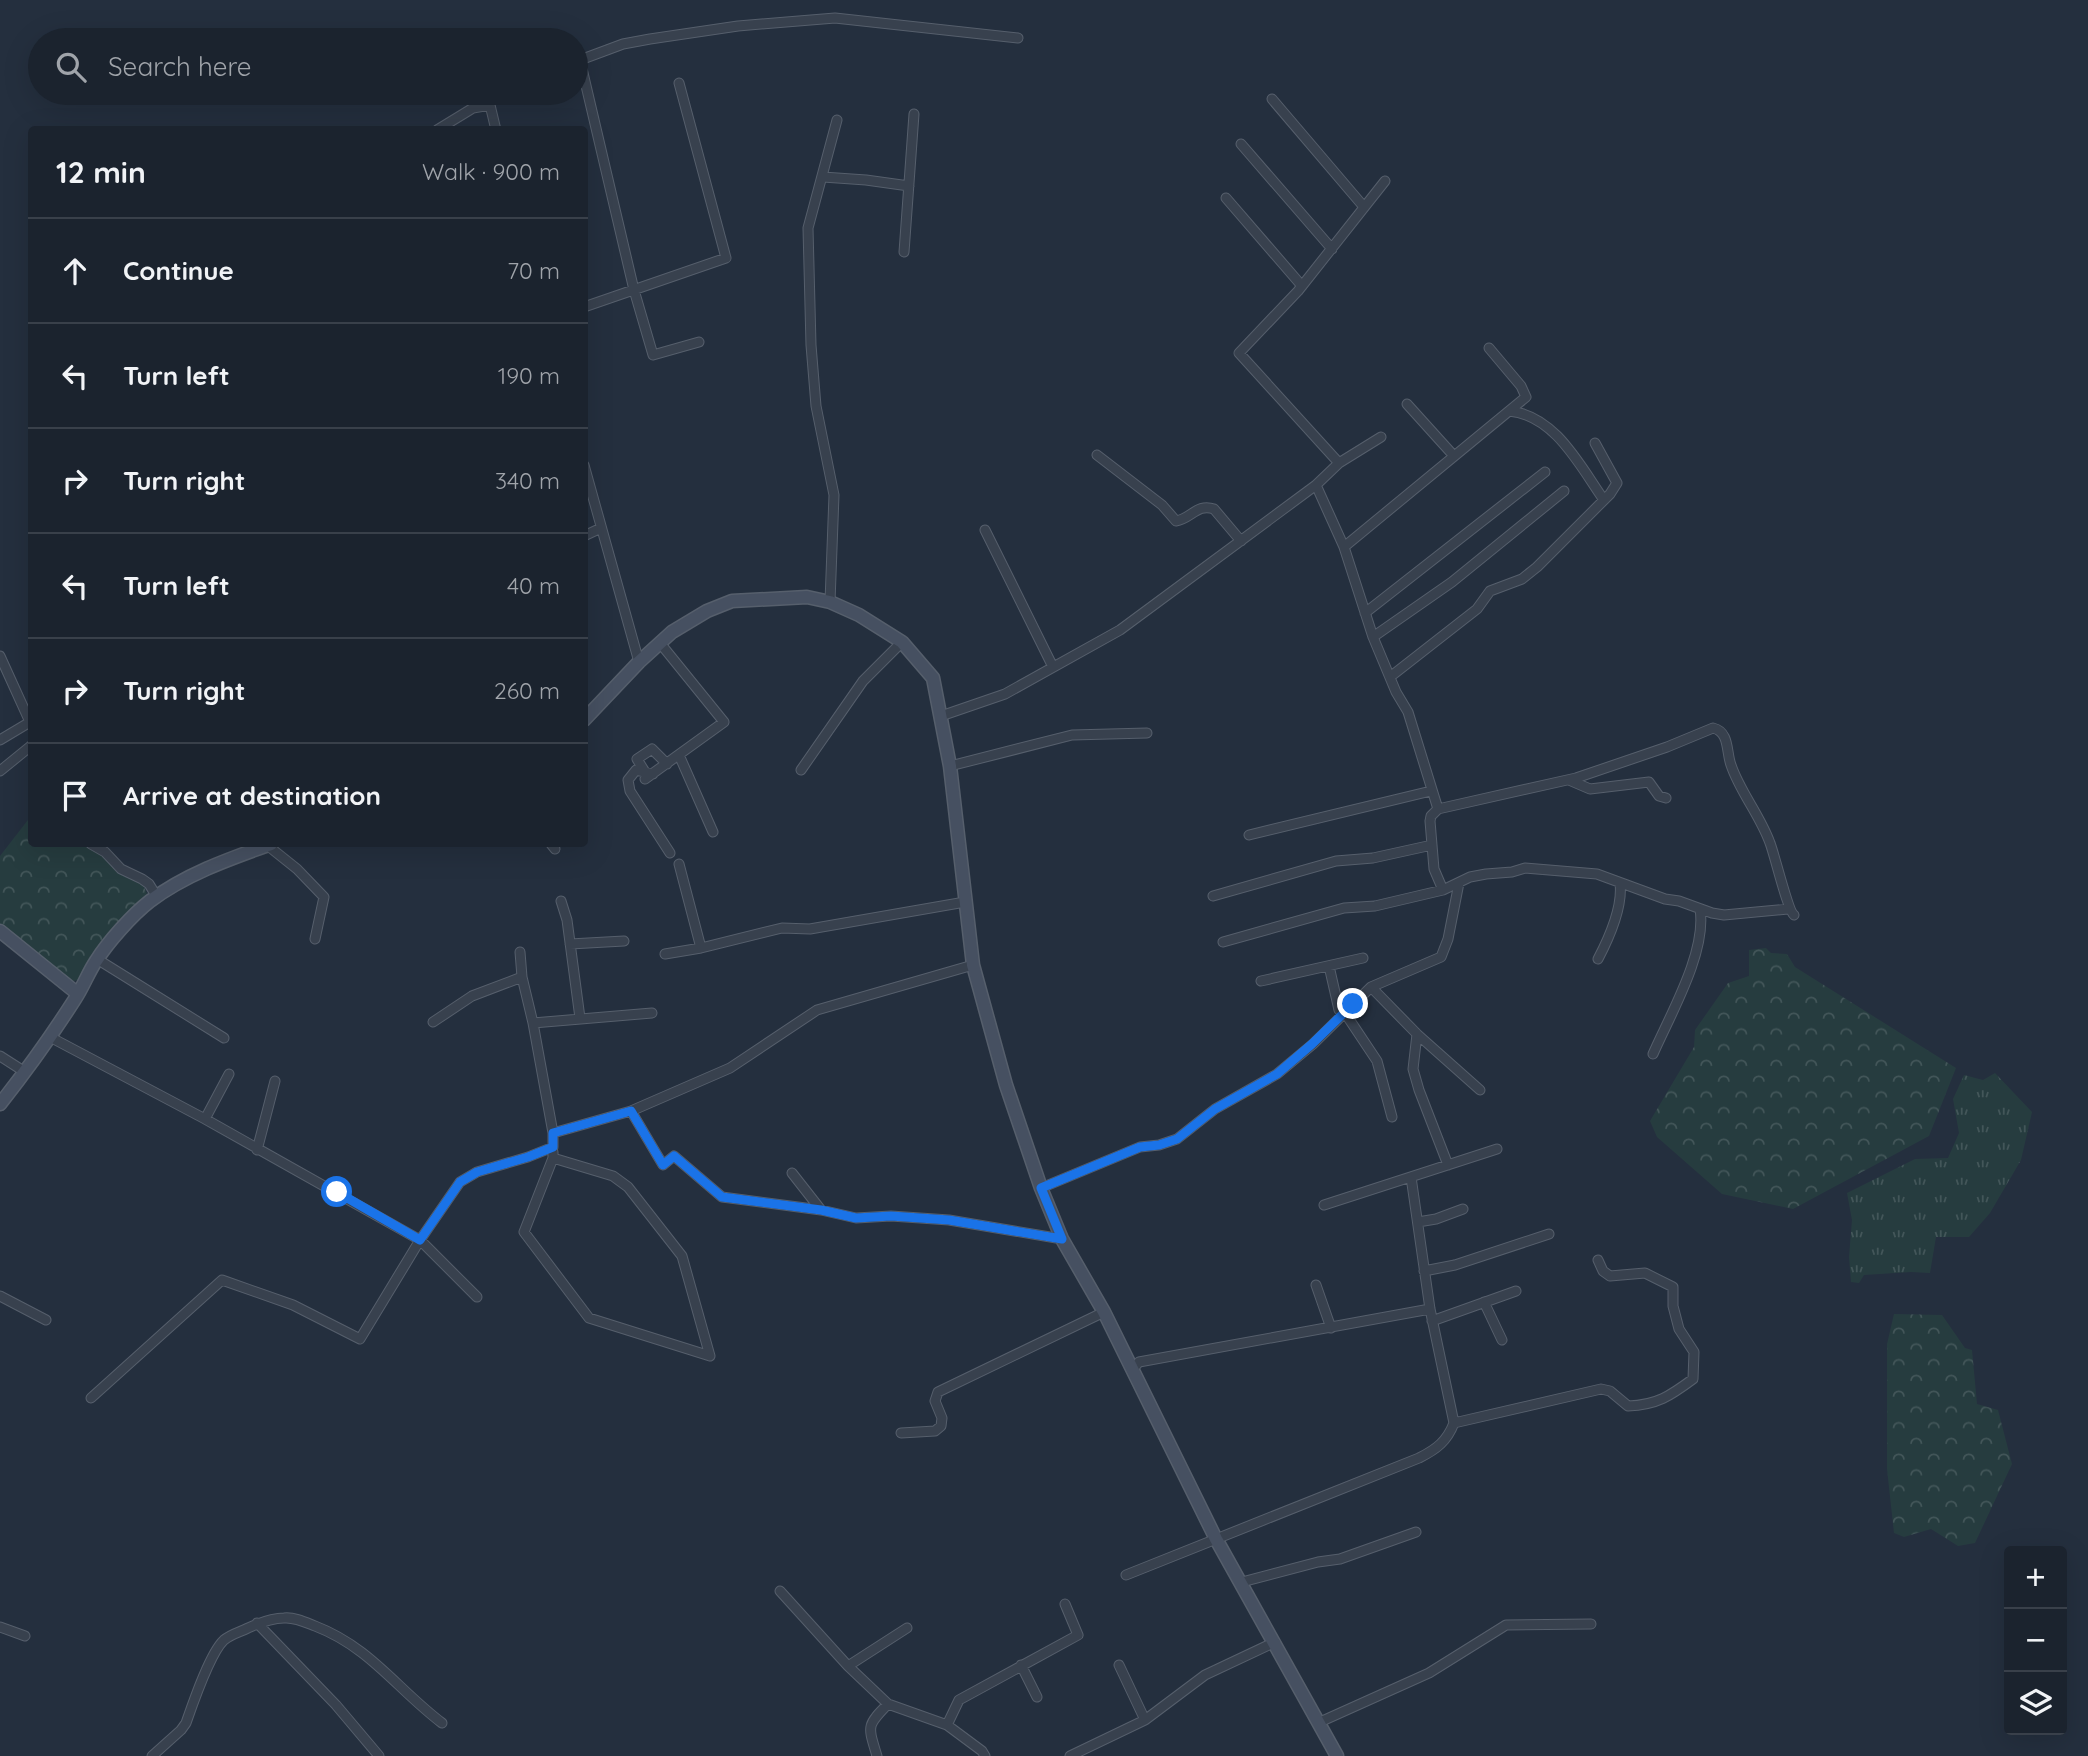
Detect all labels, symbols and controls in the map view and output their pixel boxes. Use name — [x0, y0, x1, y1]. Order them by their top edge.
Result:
search box — [28, 28, 588, 105]
icon: search — [52, 48, 90, 86]
text: Search here — [108, 50, 252, 83]
text: 12 min — [56, 153, 146, 191]
text: Walk · 900 m — [422, 157, 560, 186]
icon: ahead — [56, 252, 94, 290]
text: Continue — [123, 254, 234, 287]
text: 70 m — [507, 256, 560, 285]
icon: left — [56, 357, 94, 395]
text: Turn left — [123, 359, 230, 392]
text: 190 m — [498, 361, 560, 390]
icon: right — [56, 462, 94, 500]
text: Turn right — [123, 464, 245, 497]
text: 340 m — [495, 466, 560, 495]
icon: left — [56, 567, 94, 605]
text: Turn left — [123, 569, 230, 602]
text: 40 m — [507, 571, 560, 600]
icon: right — [56, 672, 94, 710]
text: Turn right — [123, 674, 245, 707]
text: 260 m — [494, 676, 560, 705]
icon: arrive — [56, 777, 94, 815]
text: Arrive at destination — [123, 779, 381, 812]
route end — [1337, 988, 1368, 1019]
route start — [321, 1176, 352, 1207]
map controls — [2004, 1546, 2067, 1735]
button: + — [2004, 1546, 2067, 1609]
button: − — [2004, 1609, 2067, 1672]
button: layers — [2004, 1672, 2067, 1735]

